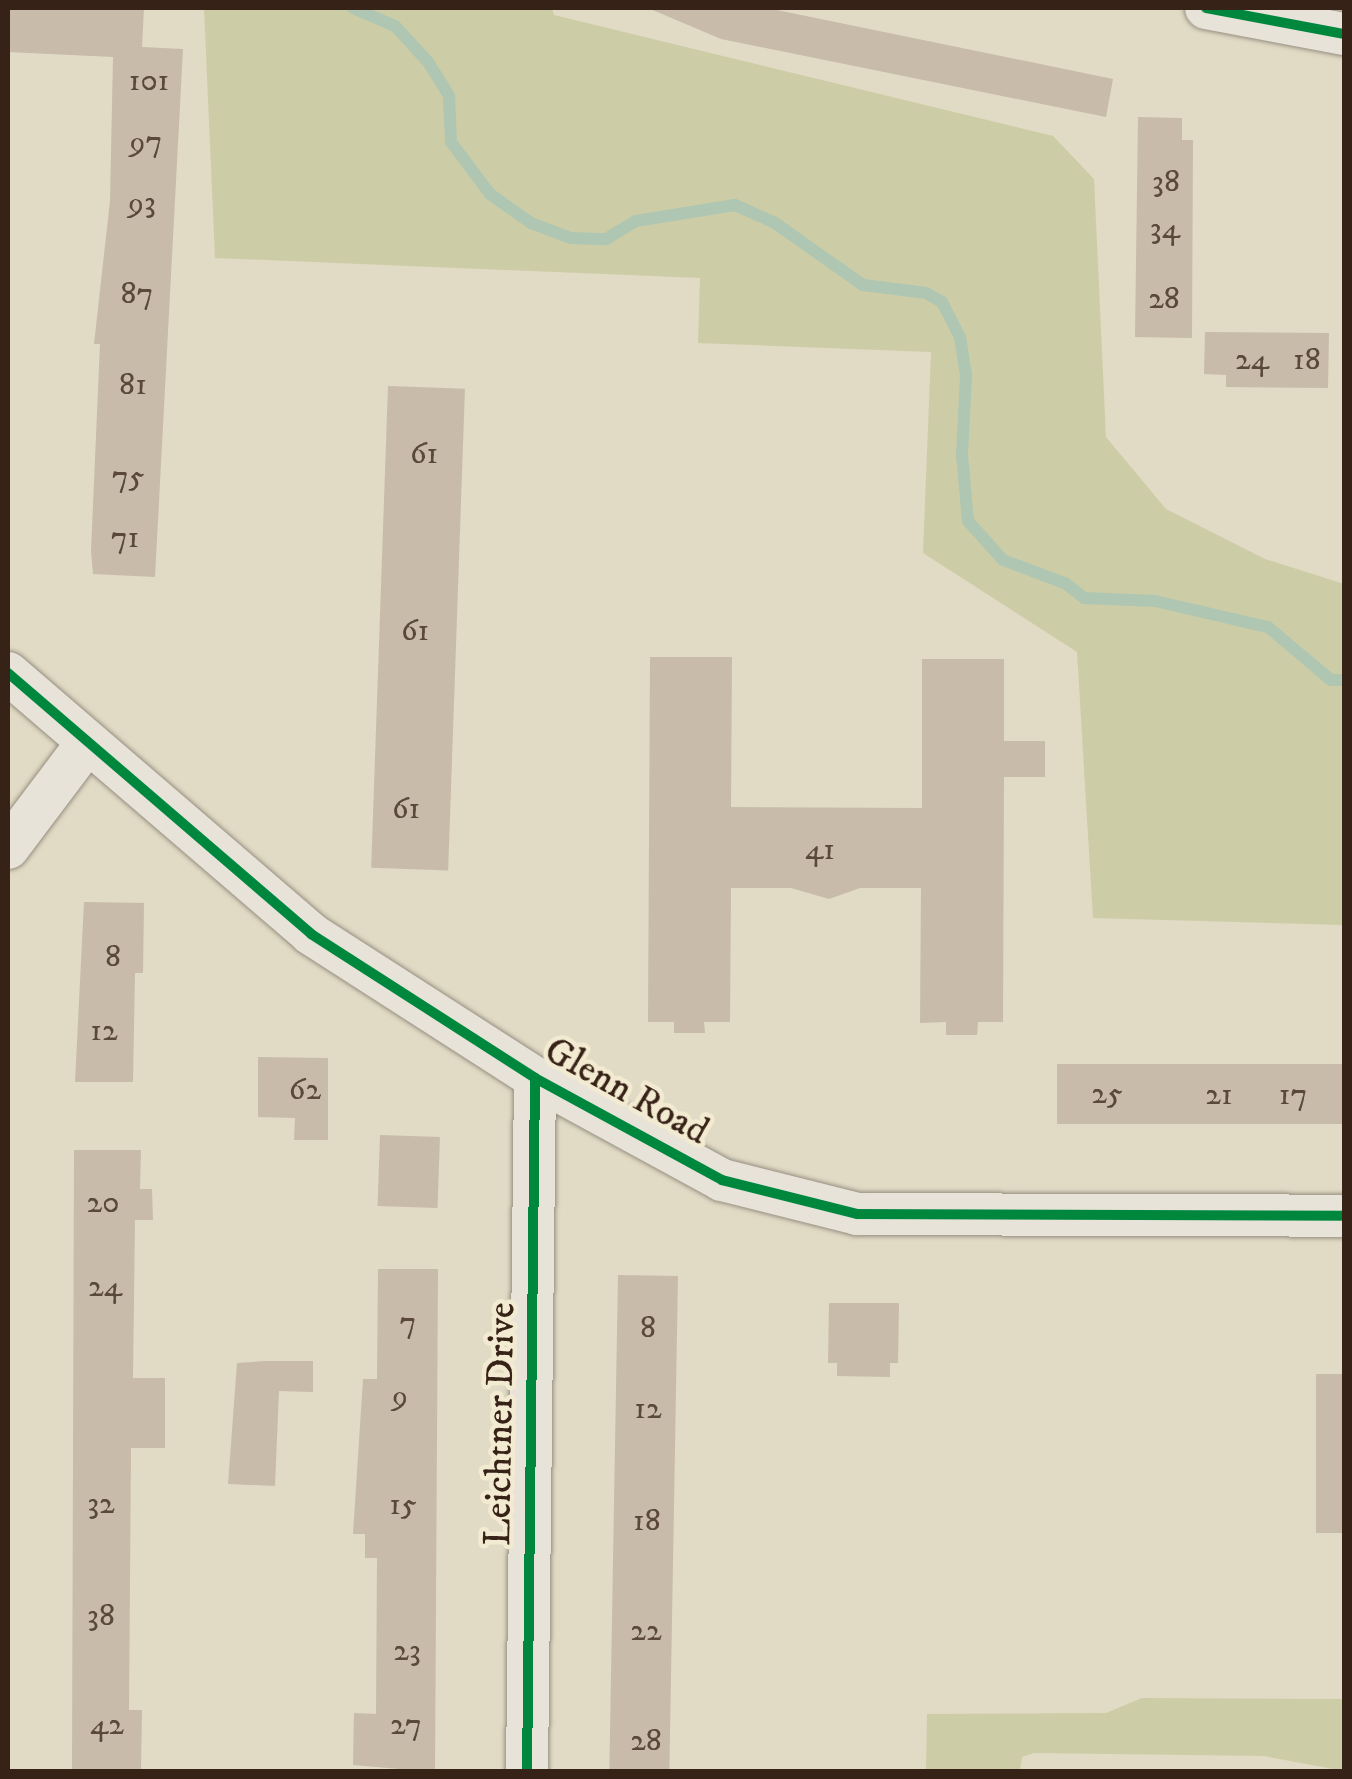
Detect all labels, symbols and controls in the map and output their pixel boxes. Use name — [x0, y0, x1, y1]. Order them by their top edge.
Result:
house number: 101 — [129, 62, 169, 100]
house number: 97 — [130, 123, 162, 161]
house number: 38 — [1152, 163, 1180, 201]
house number: 93 — [128, 184, 156, 222]
house number: 34 — [1150, 210, 1180, 248]
house number: 87 — [121, 275, 153, 313]
house number: 28 — [1148, 280, 1180, 318]
house number: 24 — [1235, 341, 1269, 379]
house number: 18 — [1293, 341, 1321, 379]
house number: 81 — [119, 366, 147, 404]
house number: 61 — [410, 435, 438, 473]
house number: 75 — [112, 458, 144, 496]
house number: 71 — [111, 519, 139, 557]
house number: 61 — [401, 612, 429, 650]
house number: 61 — [392, 790, 420, 828]
house number: 41 — [805, 831, 835, 869]
house number: 8 — [105, 938, 121, 976]
house number: 12 — [90, 1012, 118, 1050]
street label: Glenn Road — [536, 1028, 716, 1156]
house number: 62 — [289, 1071, 321, 1109]
house number: 25 — [1091, 1075, 1123, 1113]
house number: 21 — [1205, 1076, 1233, 1114]
house number: 17 — [1279, 1076, 1307, 1114]
house number: 20 — [87, 1184, 119, 1222]
house number: 24 — [88, 1268, 122, 1306]
street label: Leichtner Drive — [476, 1302, 526, 1546]
house number: 7 — [400, 1304, 416, 1342]
house number: 8 — [640, 1309, 656, 1347]
house number: 9 — [392, 1377, 408, 1415]
house number: 12 — [634, 1390, 662, 1428]
house number: 32 — [87, 1485, 115, 1523]
house number: 15 — [389, 1486, 417, 1524]
house number: 18 — [633, 1502, 661, 1540]
house number: 38 — [87, 1597, 115, 1635]
house number: 22 — [630, 1612, 662, 1650]
house number: 23 — [393, 1632, 421, 1670]
house number: 42 — [90, 1706, 124, 1744]
house number: 27 — [390, 1706, 422, 1744]
house number: 28 — [630, 1722, 662, 1760]

